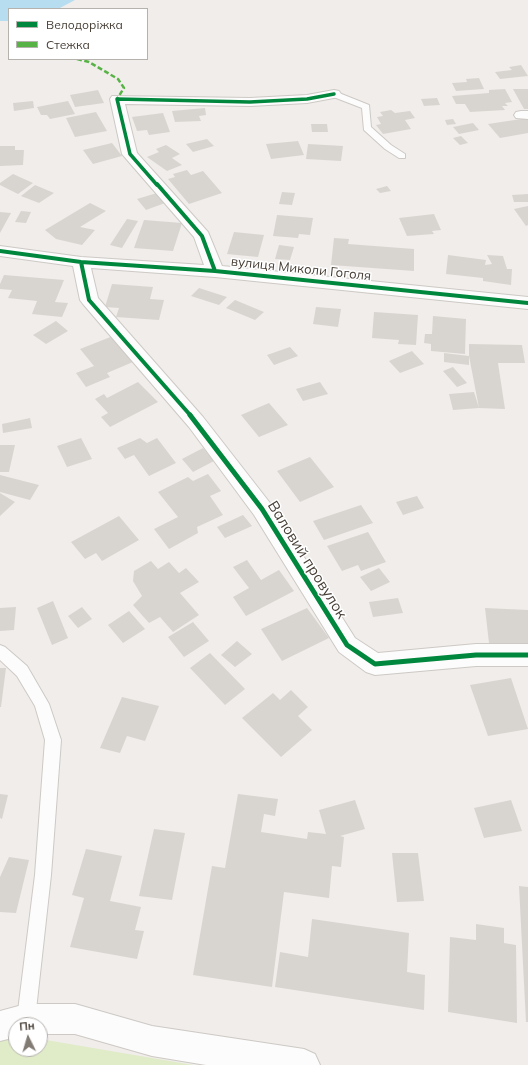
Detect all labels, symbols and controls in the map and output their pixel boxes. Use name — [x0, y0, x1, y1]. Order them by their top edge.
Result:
legend — [8, 8, 148, 60]
text: Велодоріжка — [46, 17, 123, 32]
text: Стежка — [46, 37, 90, 52]
street label: вулиця Миколи Гоголя — [230, 254, 372, 284]
street label: Валовий провулок — [263, 498, 351, 622]
north arrow — [8, 1017, 48, 1057]
text: Пн — [19, 1018, 35, 1034]

